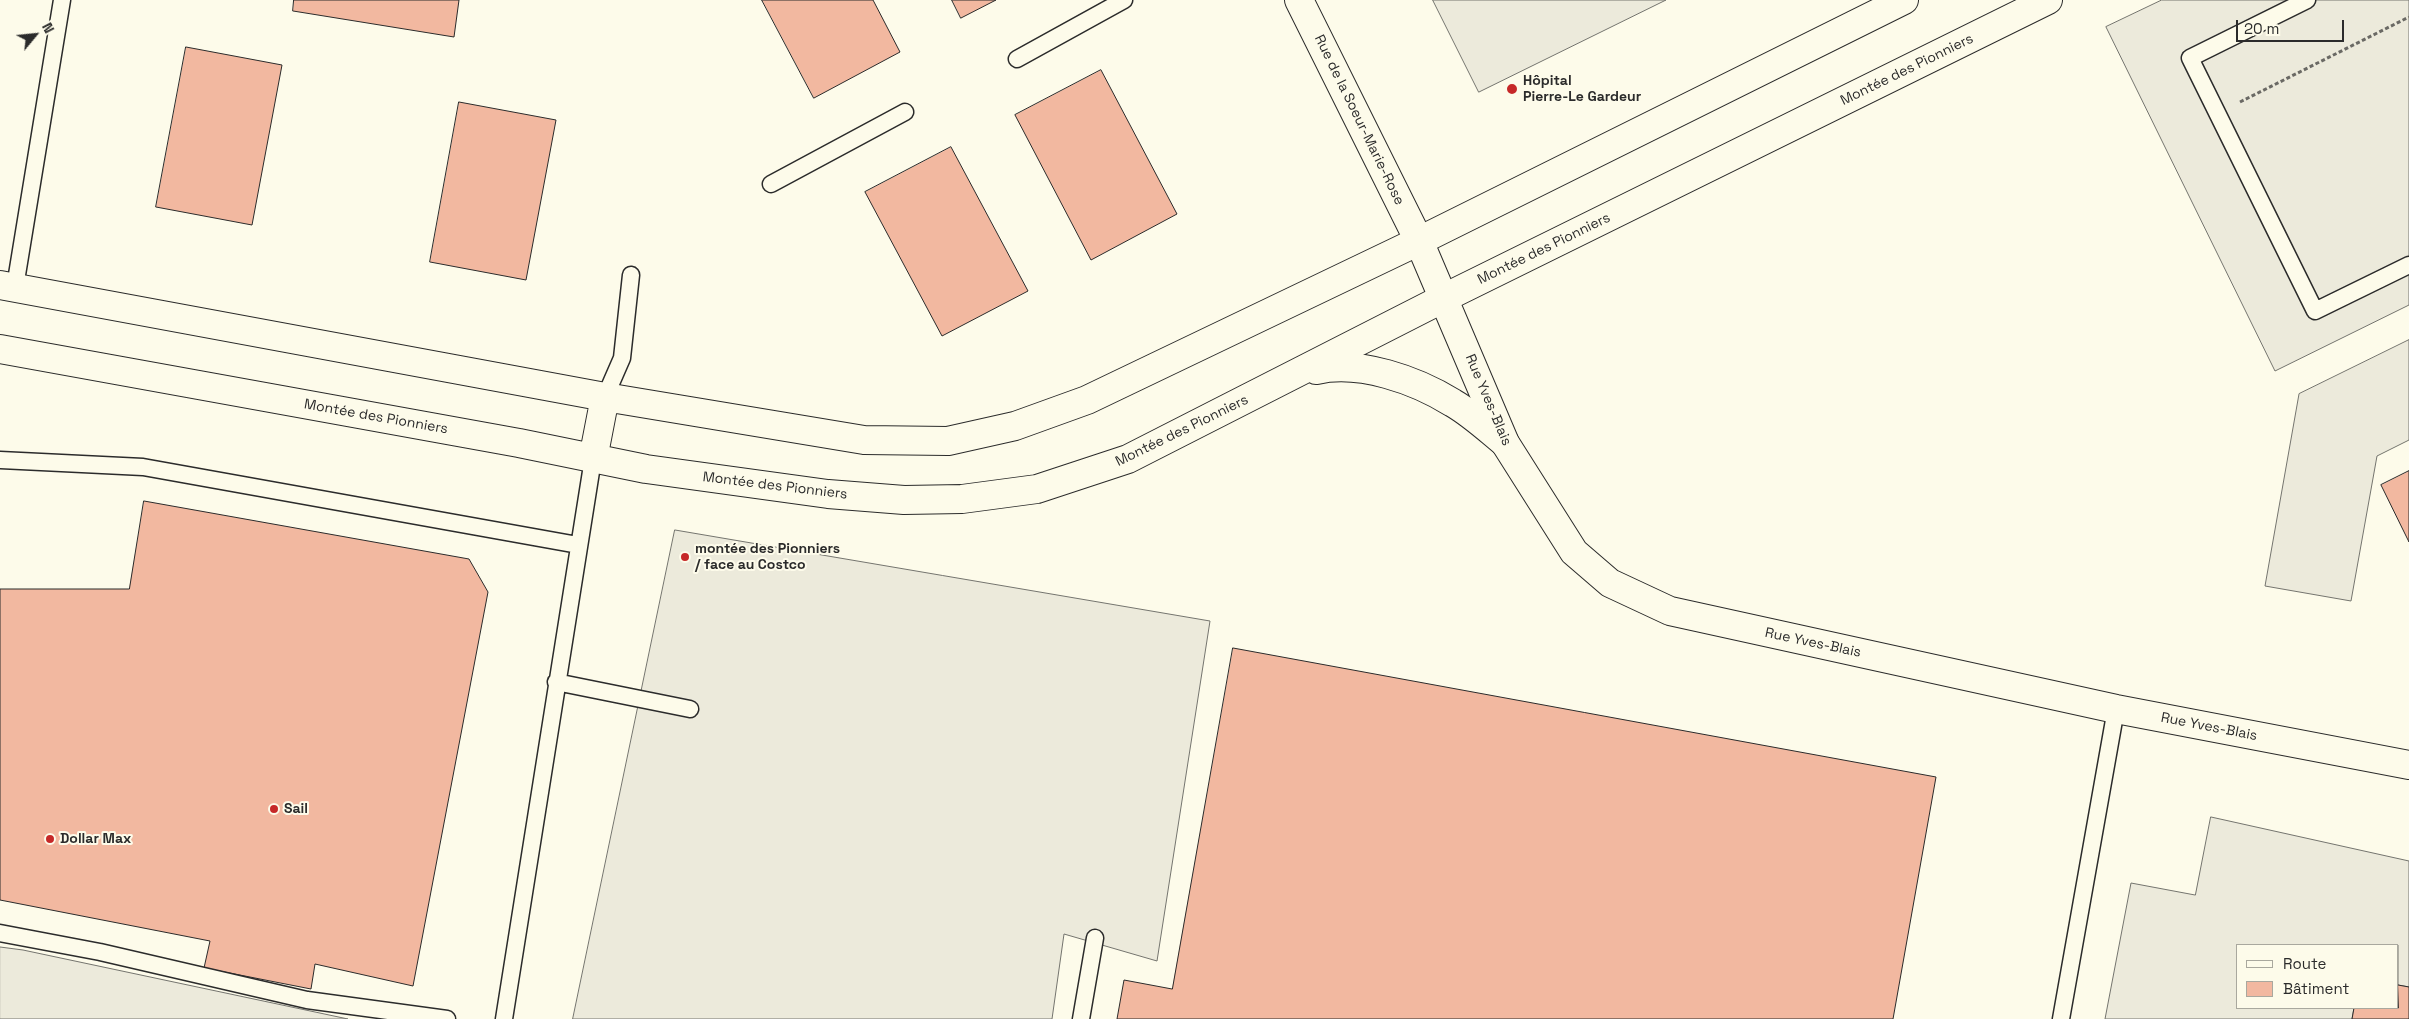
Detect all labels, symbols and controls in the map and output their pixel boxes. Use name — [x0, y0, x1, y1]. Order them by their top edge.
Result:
north arrow — [10, 10, 60, 60]
scale bar — [2239, 10, 2346, 42]
text: 20 m — [2244, 19, 2279, 38]
text: N — [38, 20, 58, 36]
street label: Montée des Pionniers — [1838, 31, 1976, 109]
street label: Rue de la Soeur-Marie-Rose — [1310, 32, 1408, 208]
place label: Hôpital Pierre-Le Gardeur — [1523, 73, 1641, 105]
marker: Hôpital Pierre-Le Gardeur — [1505, 82, 1519, 96]
street label: Montée des Pionniers — [1475, 210, 1613, 288]
street label: Rue Yves-Blais — [1461, 352, 1515, 448]
street label: Montée des Pionniers — [1113, 392, 1251, 470]
street label: Montée des Pionniers — [303, 396, 449, 438]
street label: Montée des Pionniers — [702, 469, 848, 503]
place label: montée des Pionniers / face au Costco — [695, 541, 840, 574]
marker: montée des Pionniers / face au Costco — [679, 551, 691, 563]
street label: Rue Yves-Blais — [1763, 625, 1863, 661]
street label: Rue Yves-Blais — [2159, 709, 2259, 745]
place label: Sail — [284, 801, 308, 817]
marker: Sail — [268, 803, 280, 815]
place label: Dollar Max — [60, 831, 131, 847]
marker: Dollar Max — [44, 833, 56, 845]
legend — [2236, 944, 2399, 1009]
text: Route — [2283, 954, 2326, 973]
text: Bâtiment — [2283, 979, 2349, 998]

